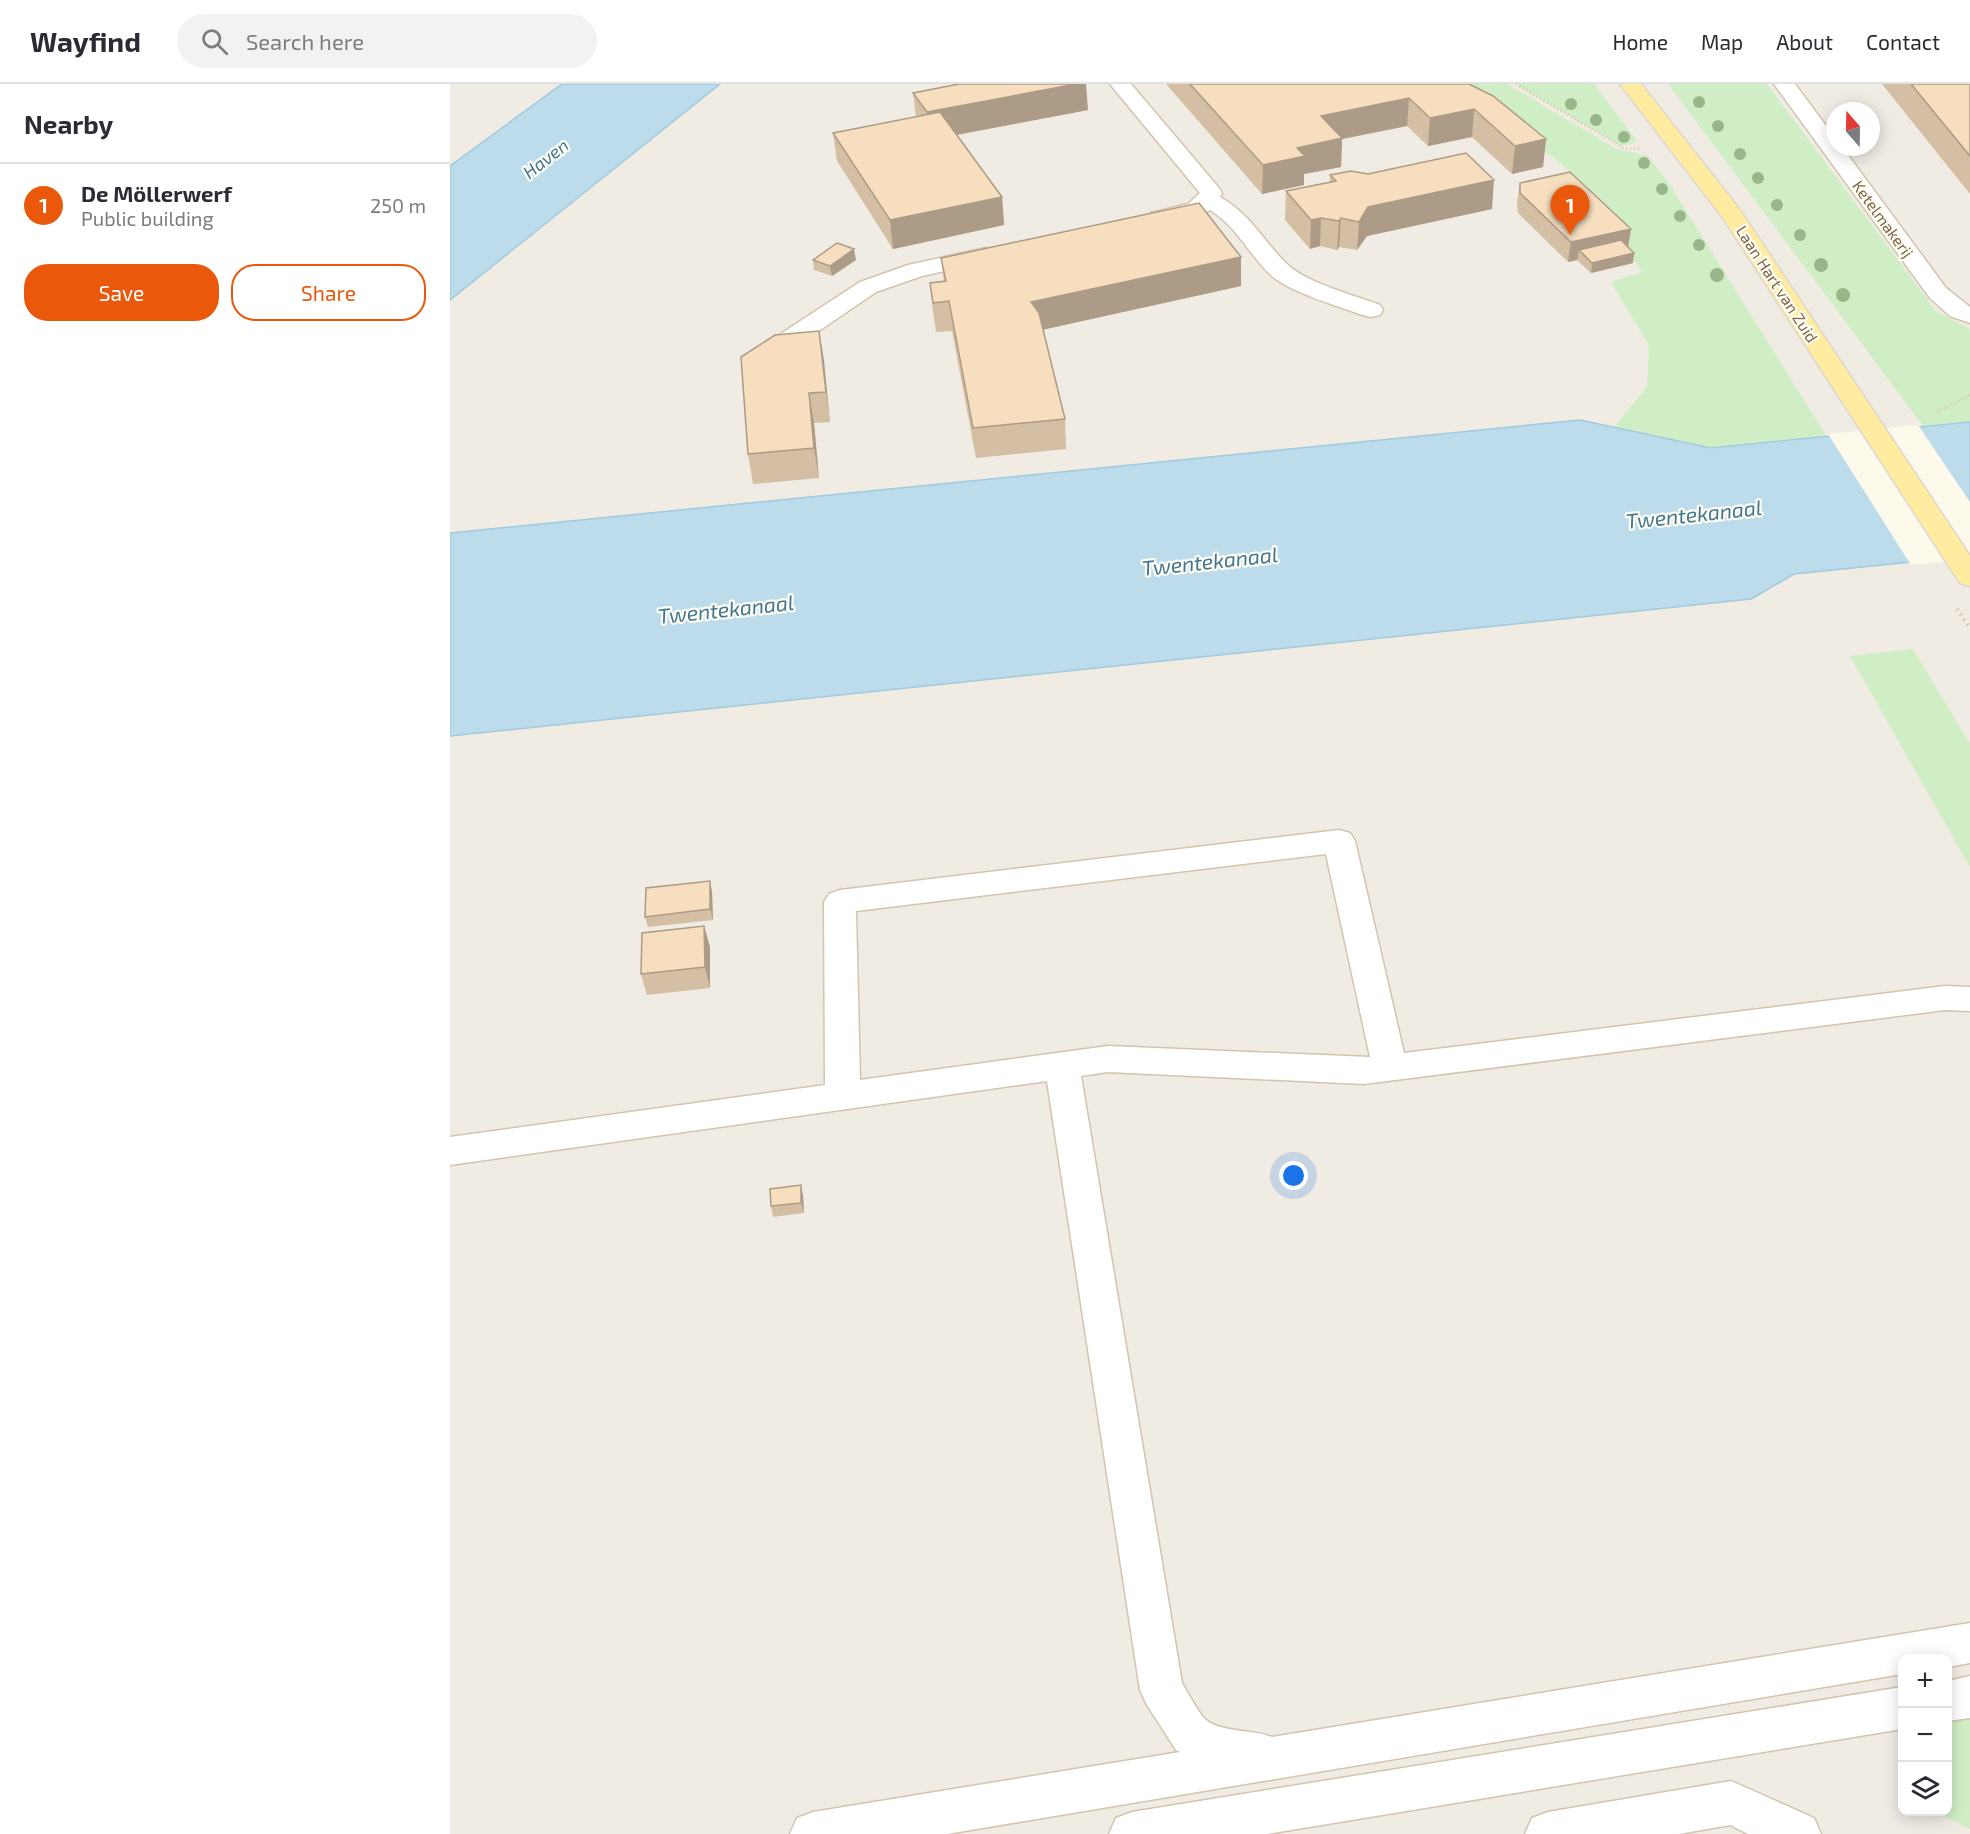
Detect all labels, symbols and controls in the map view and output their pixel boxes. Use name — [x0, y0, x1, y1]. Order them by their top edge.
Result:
search box — [177, 14, 597, 68]
text: Wayfind — [30, 24, 141, 58]
icon: search — [198, 25, 231, 58]
text: Search here — [246, 28, 364, 54]
text: Home — [1612, 29, 1668, 54]
text: Map — [1701, 29, 1743, 54]
text: About — [1776, 29, 1833, 54]
text: Contact — [1866, 29, 1940, 54]
north arrow — [1826, 102, 1880, 156]
text: Nearby — [24, 108, 113, 139]
water label: Haven — [518, 134, 573, 183]
street label: Ketelmakerij — [1848, 176, 1918, 262]
text: De Möllerwerf — [81, 180, 232, 206]
pin: 1 — [1550, 186, 1590, 235]
text: 1 — [39, 193, 48, 217]
text: 250 m — [370, 193, 426, 217]
text: Public building — [81, 206, 214, 230]
street label: Laan Hart van Zuid — [1733, 222, 1822, 346]
button: Save — [24, 264, 219, 321]
button: Share — [231, 264, 426, 321]
water label: Twentekanaal — [1625, 494, 1763, 533]
water label: Twentekanaal — [1141, 541, 1279, 580]
water label: Twentekanaal — [657, 589, 795, 628]
your location — [1279, 1161, 1308, 1190]
map controls — [1898, 1654, 1952, 1816]
button: + — [1898, 1654, 1952, 1708]
button: − — [1898, 1708, 1952, 1762]
button: layers — [1898, 1762, 1952, 1816]

